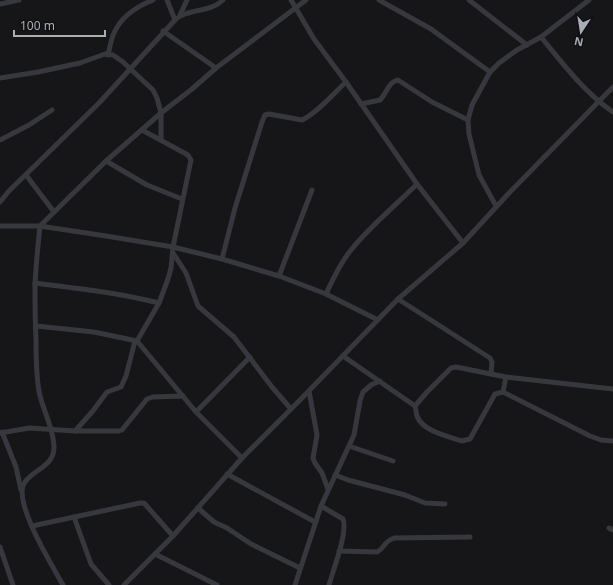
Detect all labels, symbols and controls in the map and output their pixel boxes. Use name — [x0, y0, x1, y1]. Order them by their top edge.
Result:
scale bar — [14, 12, 105, 38]
north arrow — [561, 12, 601, 52]
text: 100 m — [20, 17, 55, 34]
text: N — [573, 34, 585, 51]

